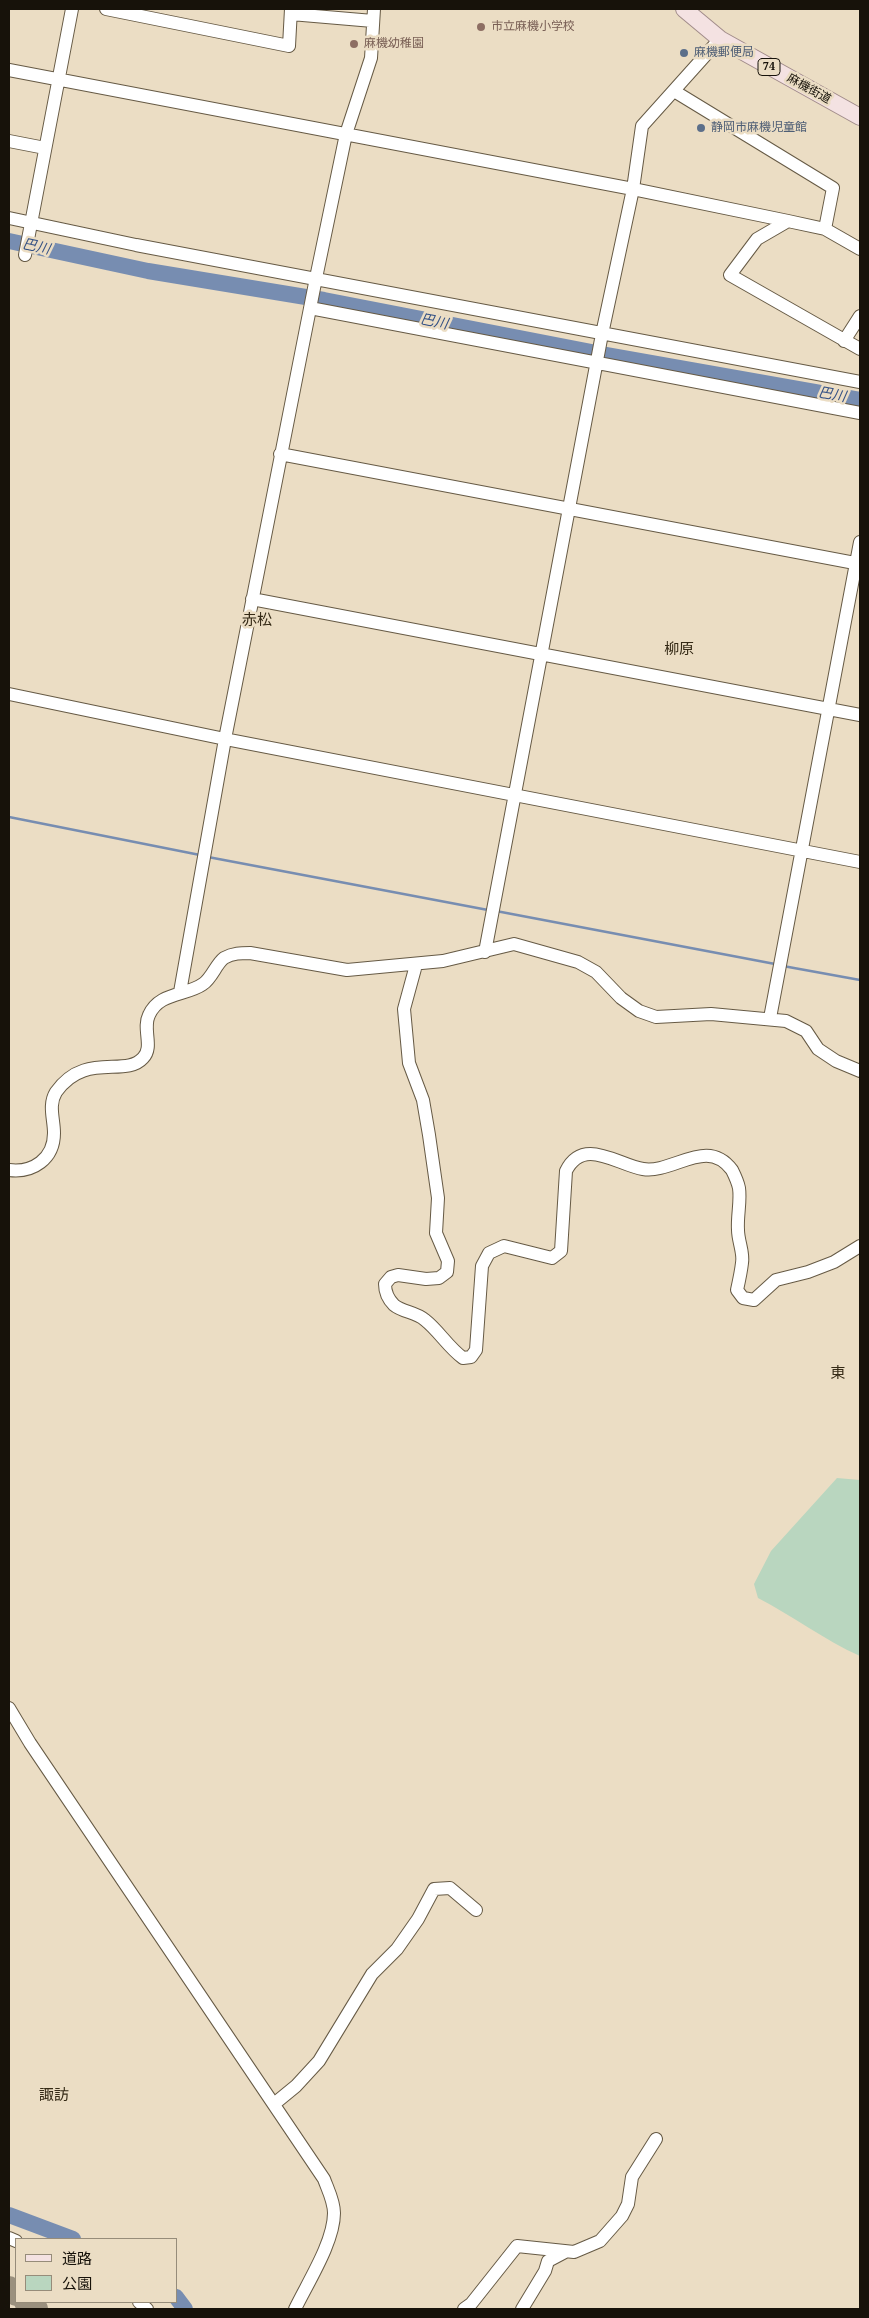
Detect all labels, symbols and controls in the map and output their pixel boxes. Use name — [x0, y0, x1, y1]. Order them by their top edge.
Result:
place label: 市立麻機小学校 — [491, 20, 575, 34]
marker: 市立麻機小学校 — [475, 21, 487, 33]
place label: 麻機幼稚園 — [364, 37, 424, 51]
marker: 麻機幼稚園 — [348, 38, 360, 50]
place label: 麻機郵便局 — [694, 46, 754, 60]
marker: 麻機郵便局 — [678, 47, 690, 59]
road number: 74 — [758, 58, 780, 76]
street label: 麻機街道 — [785, 71, 833, 107]
place label: 静岡市麻機児童館 — [711, 121, 807, 135]
marker: 静岡市麻機児童館 — [695, 122, 707, 134]
water label: 巴川 — [21, 236, 51, 258]
water label: 巴川 — [419, 311, 449, 333]
water label: 巴川 — [817, 384, 847, 406]
district label: 赤松 — [242, 612, 272, 630]
district label: 柳原 — [664, 641, 694, 659]
district label: 東 — [831, 1365, 845, 1383]
district label: 諏訪 — [39, 2087, 69, 2105]
legend — [15, 2238, 178, 2303]
text: 道路 — [62, 2248, 92, 2268]
text: 公園 — [62, 2273, 92, 2293]

